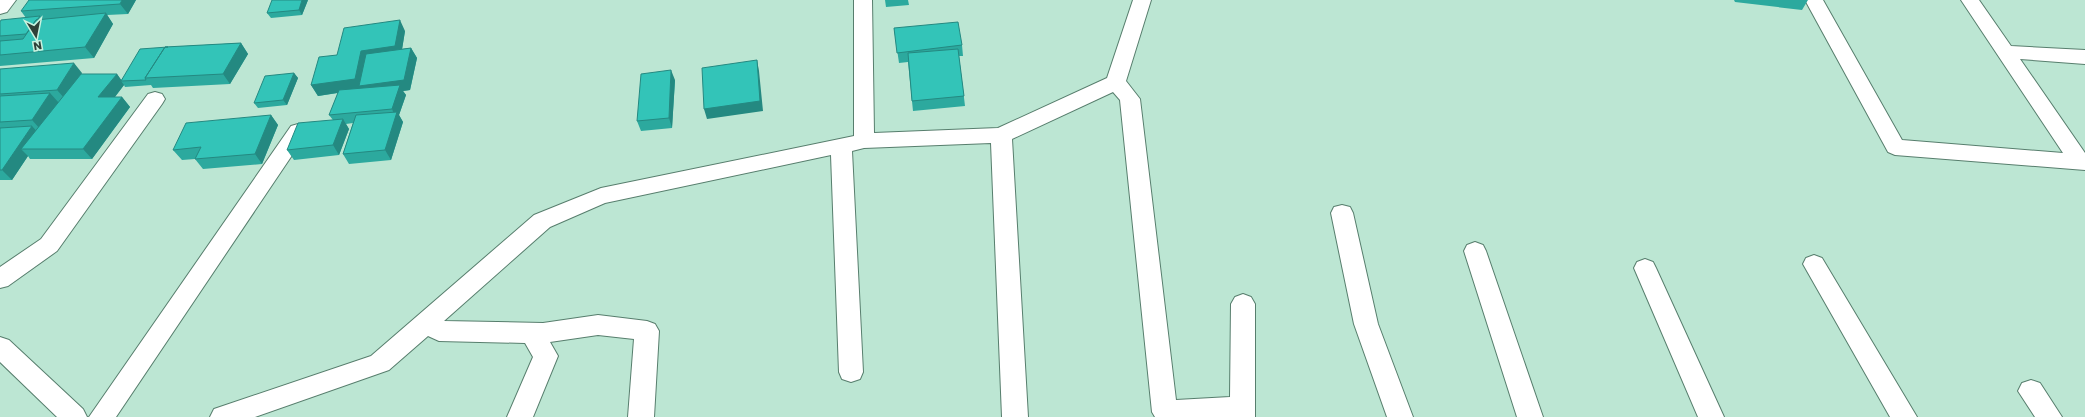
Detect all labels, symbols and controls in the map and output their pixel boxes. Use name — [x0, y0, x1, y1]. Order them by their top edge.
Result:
north arrow — [16, 16, 56, 56]
text: N — [32, 37, 43, 54]

